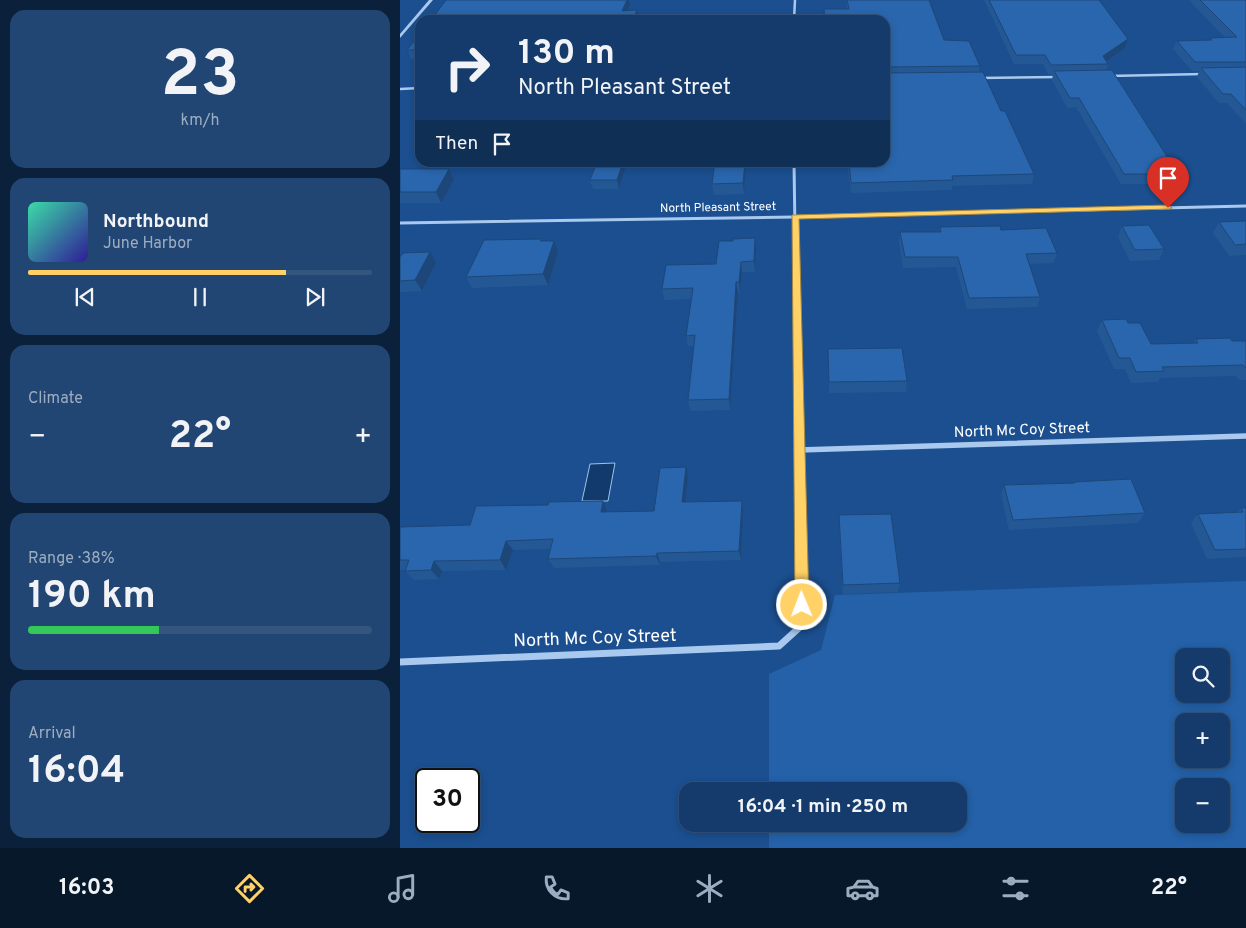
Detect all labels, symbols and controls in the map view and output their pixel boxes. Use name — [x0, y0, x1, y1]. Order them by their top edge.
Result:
text: 130 m — [518, 32, 615, 76]
icon: right — [435, 35, 500, 100]
text: 23 — [161, 37, 239, 119]
text: North Pleasant Street — [518, 75, 731, 102]
text: km/h — [181, 111, 219, 131]
icon: arrive — [488, 130, 516, 158]
text: Then — [435, 132, 478, 156]
pin — [1147, 157, 1189, 208]
icon: arrive — [1154, 164, 1182, 192]
street label: North Pleasant Street — [660, 199, 776, 217]
text: Northbound — [103, 210, 209, 234]
text: June Harbor — [103, 234, 192, 254]
icon: previous — [71, 283, 99, 311]
icon: pause — [186, 283, 214, 311]
icon: next — [301, 283, 329, 311]
text: Climate — [28, 389, 83, 409]
text: 22° — [169, 413, 231, 462]
street label: North Mc Coy Street — [954, 419, 1090, 443]
text: − — [28, 420, 46, 456]
text: + — [354, 420, 372, 456]
text: Range · 38% — [28, 549, 115, 569]
text: 190 km — [28, 573, 156, 622]
position arrow — [775, 578, 827, 630]
street label: North Mc Coy Street — [513, 625, 677, 653]
map controls — [1175, 648, 1230, 833]
button: search — [1175, 648, 1230, 703]
button: + — [1175, 713, 1230, 768]
text: Arrival — [28, 724, 76, 744]
text: 16:04 — [28, 748, 125, 797]
speed limit sign: 30 — [415, 768, 480, 833]
button: − — [1175, 778, 1230, 833]
text: 16:04 · 1 min · 250 m — [738, 795, 908, 819]
icon: directions — [232, 871, 267, 906]
icon: music — [385, 871, 420, 906]
icon: phone — [539, 871, 574, 906]
icon: climate — [692, 871, 727, 906]
icon: car — [845, 871, 880, 906]
icon: filters — [998, 871, 1033, 906]
text: 16:03 — [59, 875, 114, 902]
text: 22° — [1151, 875, 1187, 902]

